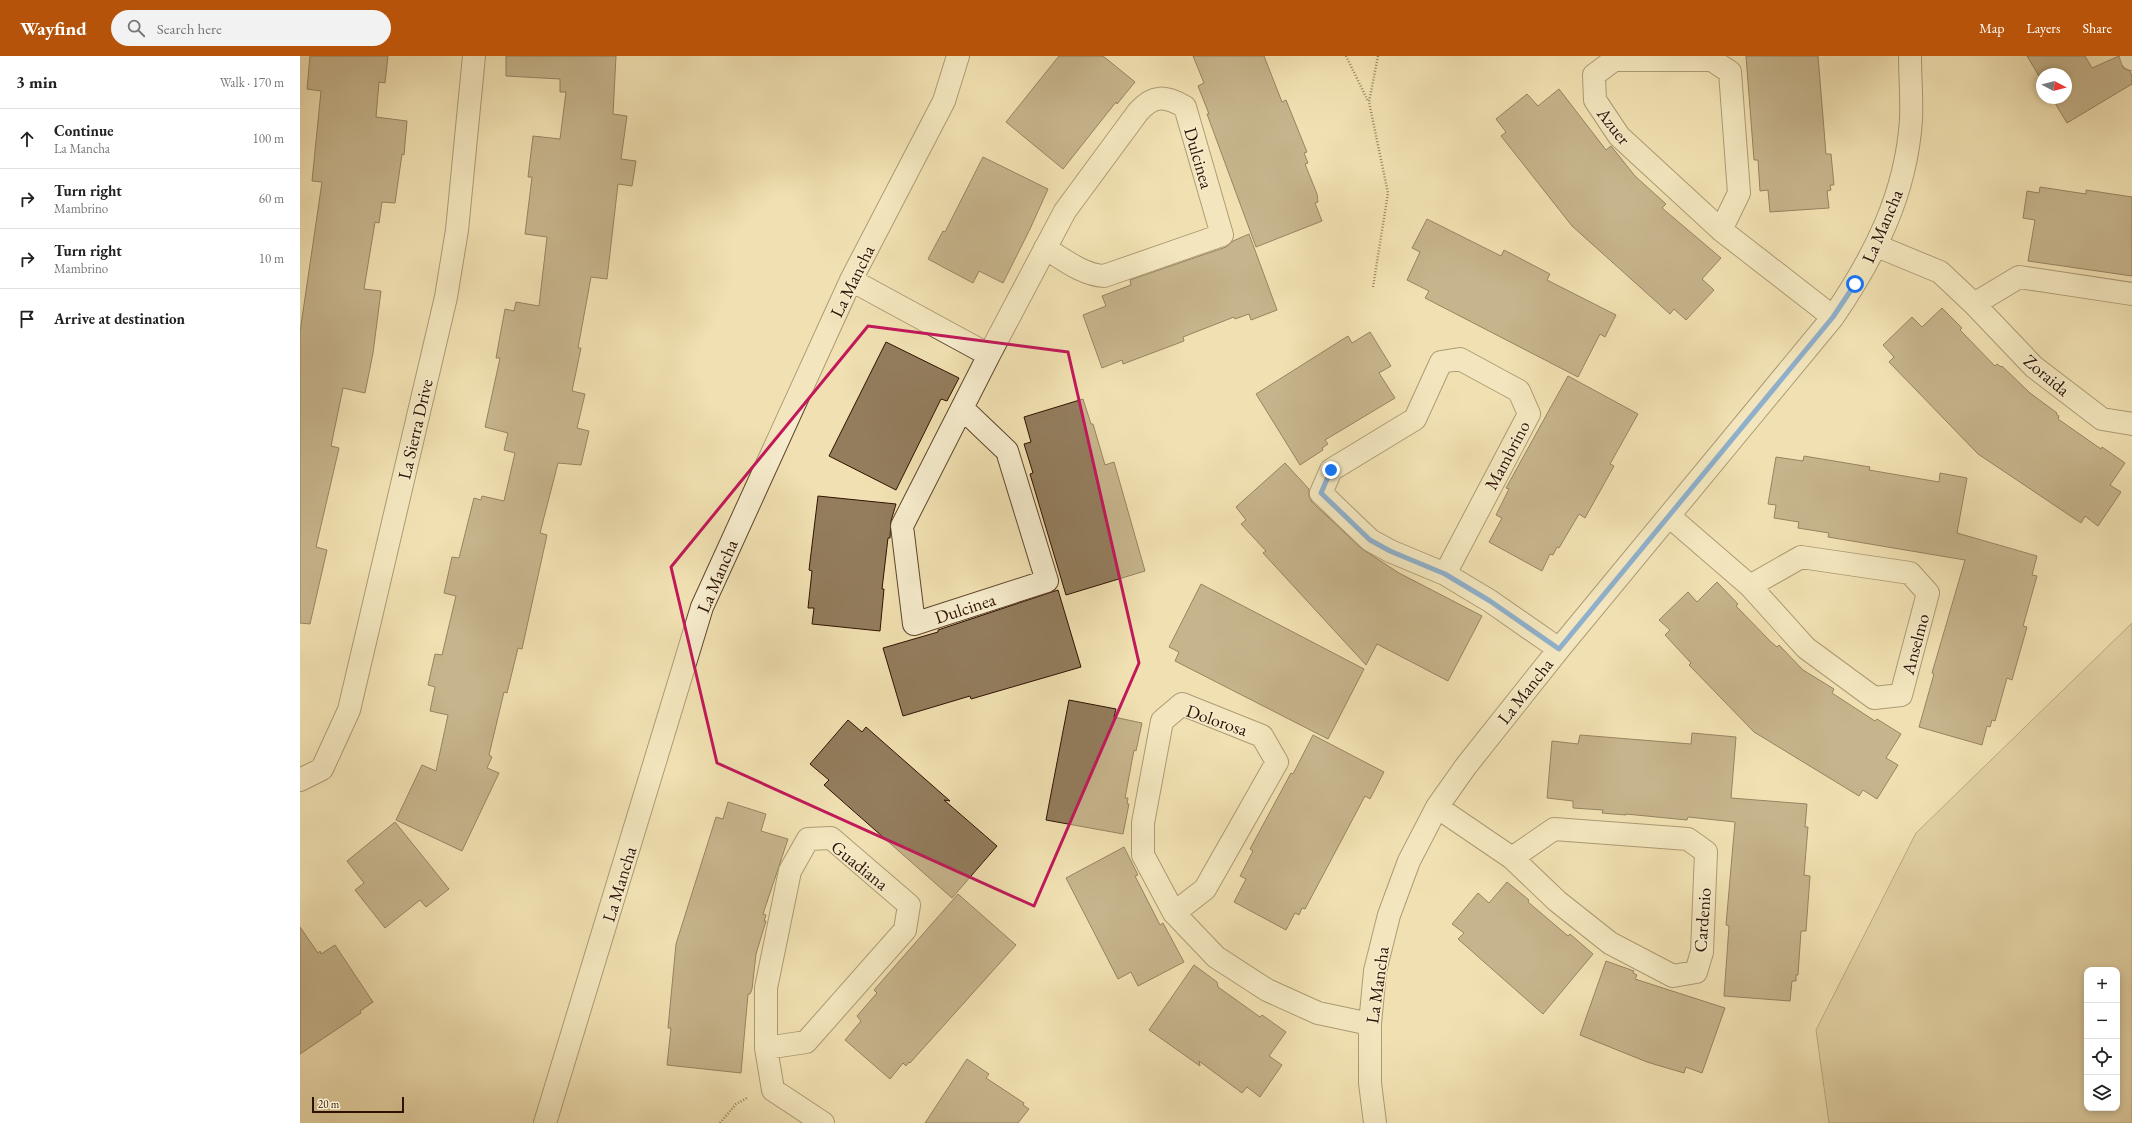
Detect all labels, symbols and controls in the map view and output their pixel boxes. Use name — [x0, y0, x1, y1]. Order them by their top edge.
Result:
search box — [111, 10, 391, 46]
text: Wayfind — [20, 16, 87, 41]
icon: search — [125, 17, 147, 39]
text: Search here — [157, 19, 222, 38]
text: Map — [1979, 19, 2004, 37]
text: Layers — [2026, 19, 2061, 37]
text: Share — [2083, 19, 2112, 37]
north arrow — [2036, 68, 2072, 104]
text: 3 min — [16, 71, 57, 93]
text: Walk · 170 m — [220, 74, 284, 91]
street label: Azuer — [1592, 102, 1636, 149]
text: Continue — [54, 121, 114, 140]
street label: Dulcinea — [1179, 125, 1219, 192]
icon: ahead — [16, 128, 38, 150]
text: 100 m — [253, 130, 284, 147]
text: La Mancha — [54, 140, 110, 157]
text: Turn right — [54, 181, 122, 200]
street label: La Mancha — [1856, 185, 1908, 266]
icon: right — [16, 188, 38, 210]
text: 60 m — [259, 190, 284, 207]
text: Mambrino — [54, 200, 108, 217]
street label: La Mancha — [825, 240, 880, 321]
text: Turn right — [54, 241, 122, 260]
icon: right — [16, 248, 38, 270]
text: 10 m — [259, 250, 284, 267]
text: Mambrino — [54, 260, 108, 277]
route start — [1846, 275, 1864, 293]
icon: arrive — [16, 308, 38, 330]
text: Arrive at destination — [54, 309, 185, 328]
street label: Zoraida — [2019, 349, 2076, 402]
street label: La Sierra Drive — [392, 377, 438, 481]
street label: Mambrino — [1479, 416, 1535, 494]
route end — [1322, 461, 1340, 479]
street label: La Mancha — [691, 535, 743, 616]
street label: Dulcinea — [932, 587, 999, 629]
street label: Anselmo — [1896, 611, 1934, 678]
street label: La Mancha — [1492, 653, 1558, 729]
street label: Dolorosa — [1183, 699, 1251, 741]
street label: Guadiana — [827, 835, 894, 896]
street label: La Mancha — [597, 843, 642, 924]
street label: Cardenio — [1688, 887, 1716, 953]
street label: La Mancha — [1360, 944, 1394, 1025]
map controls — [2084, 967, 2120, 1111]
button: + — [2084, 967, 2120, 1003]
button: − — [2084, 1003, 2120, 1039]
button: locate — [2084, 1039, 2120, 1075]
button: layers — [2084, 1075, 2120, 1111]
scale bar — [312, 1095, 404, 1114]
text: 20 m — [318, 1097, 339, 1111]

